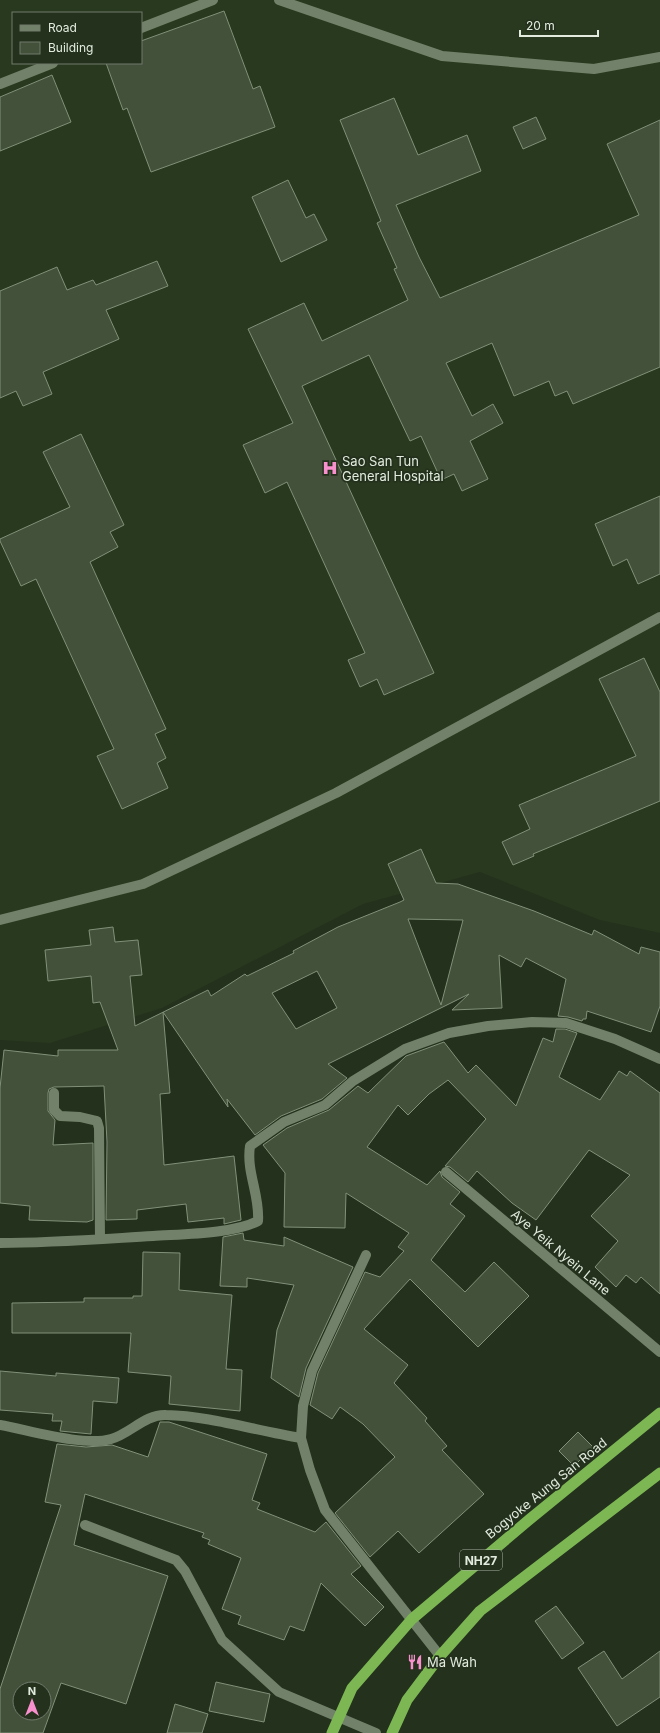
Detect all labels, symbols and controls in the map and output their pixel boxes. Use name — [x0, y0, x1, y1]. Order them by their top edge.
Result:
legend — [12, 12, 142, 64]
scale bar — [520, 12, 598, 38]
text: 20 m — [526, 18, 555, 33]
text: Road — [48, 20, 77, 35]
text: Building — [48, 40, 93, 55]
place label: Sao San Tun General Hospital — [342, 453, 444, 484]
hospital icon: Sao San Tun General Hospital — [321, 459, 339, 477]
street label: Aye Yeik Nyein Lane — [508, 1206, 614, 1298]
street label: Bogyoke Aung San Road — [482, 1434, 610, 1542]
road number: NH27 — [460, 1550, 502, 1570]
restaurant icon: Ma Wah — [406, 1653, 424, 1671]
place label: Ma Wah — [427, 1654, 477, 1670]
north arrow — [12, 1681, 52, 1721]
text: N — [28, 1684, 36, 1698]

